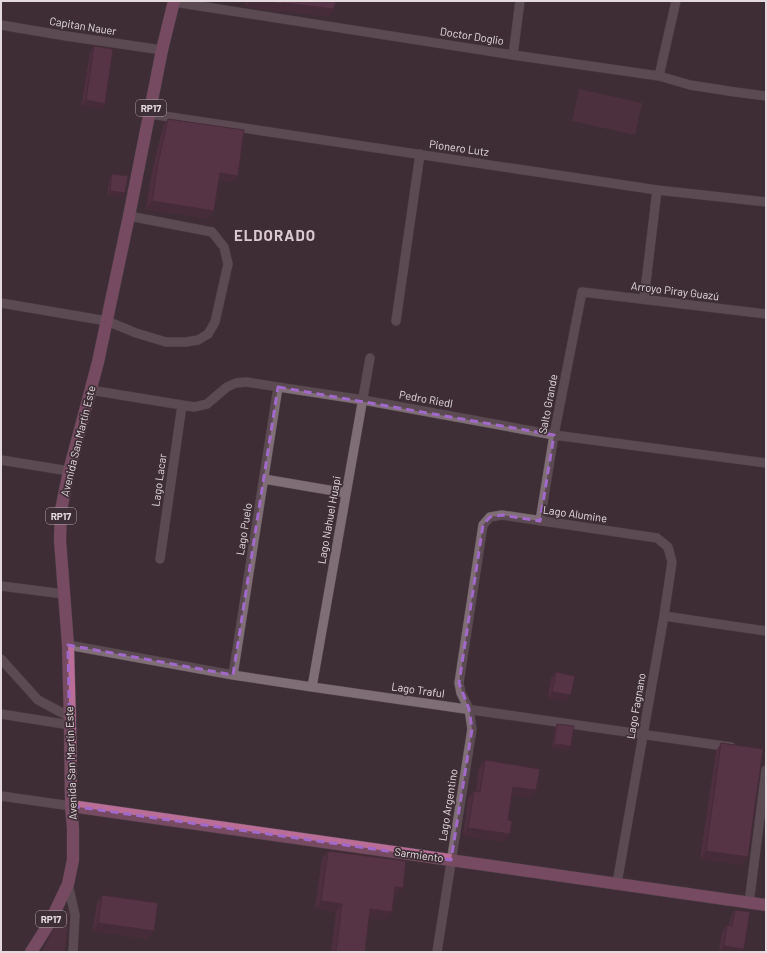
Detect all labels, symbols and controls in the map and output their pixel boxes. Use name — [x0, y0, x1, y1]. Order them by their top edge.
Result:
street label: Capitan Nauer — [49, 14, 118, 37]
street label: Doctor Doglio — [439, 24, 505, 47]
road number: RP17 — [136, 100, 166, 116]
street label: Pionero Lutz — [428, 137, 490, 158]
district label: ELDORADO — [234, 226, 316, 244]
street label: Arroyo Piray Guazú — [630, 279, 720, 302]
street label: Salto Grande — [535, 373, 560, 435]
street label: Avenida San Martín Este — [57, 384, 98, 498]
street label: Pedro Riedl — [398, 387, 454, 410]
street label: Lago Lacar — [148, 453, 169, 507]
street label: Lago Nahuel Huapi — [314, 475, 343, 565]
street label: Lago Puelo — [233, 502, 254, 556]
street label: Lago Alumine — [542, 503, 608, 524]
road number: RP17 — [46, 508, 76, 524]
street label: Lago Fagnano — [623, 672, 648, 740]
street label: Lago Traful — [391, 679, 445, 700]
street label: Avenida San Martín Este — [62, 706, 79, 820]
street label: Lago Argentino — [435, 768, 460, 842]
street label: Sarmiento — [394, 845, 445, 864]
road number: RP17 — [36, 911, 66, 927]

